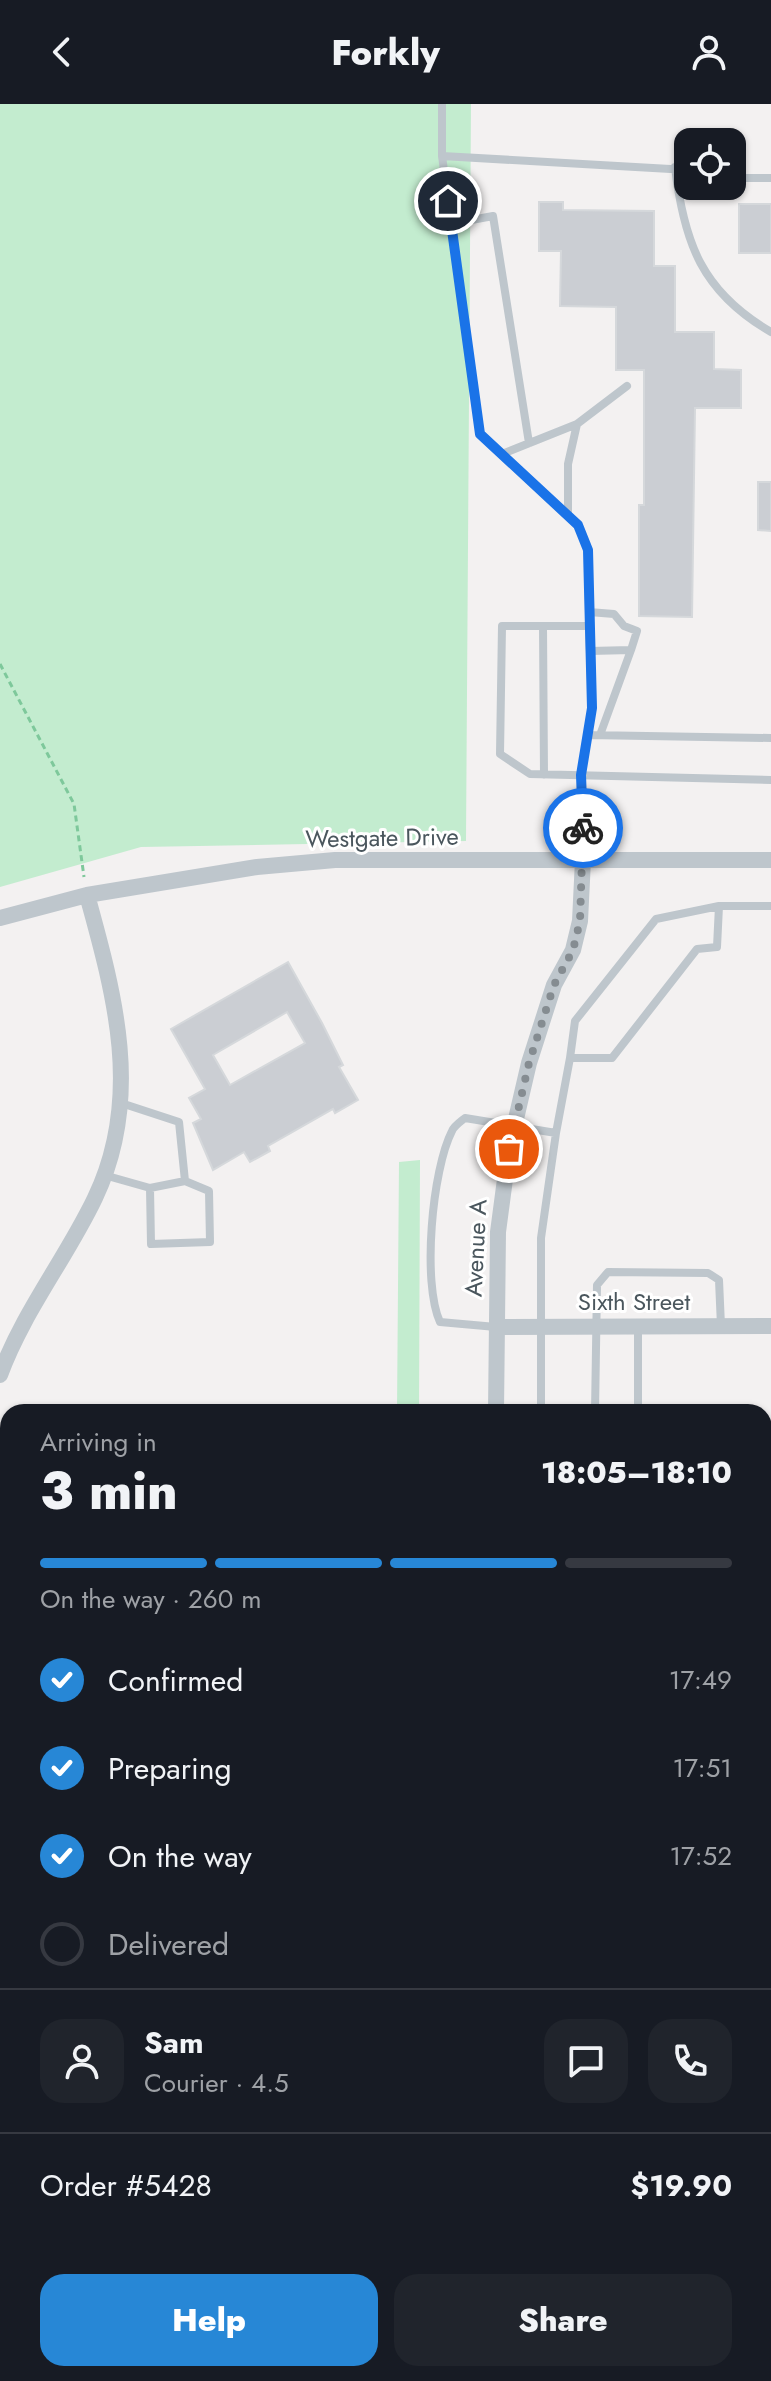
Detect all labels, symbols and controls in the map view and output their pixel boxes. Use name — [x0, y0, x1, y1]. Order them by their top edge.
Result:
text: Forkly — [331, 26, 440, 78]
icon: back — [40, 30, 84, 74]
icon: person — [687, 30, 731, 74]
map controls — [674, 128, 746, 200]
button: locate — [674, 128, 746, 200]
pin — [414, 167, 482, 235]
icon: home — [426, 179, 470, 223]
courier — [543, 788, 623, 868]
icon: bike — [561, 806, 605, 850]
street label: Westgate Drive — [305, 819, 459, 856]
pin — [475, 1115, 543, 1183]
icon: bag — [487, 1127, 531, 1171]
street label: Avenue A — [455, 1198, 496, 1298]
street label: Sixth Street — [578, 1284, 690, 1319]
text: Arriving in — [40, 1423, 157, 1461]
text: 18:05–18:10 — [541, 1451, 732, 1494]
text: 3 min — [40, 1453, 178, 1529]
text: On the way · 260 m — [40, 1580, 261, 1618]
icon: check — [40, 1658, 84, 1702]
text: Confirmed — [108, 1659, 243, 1702]
text: 17:49 — [669, 1661, 732, 1699]
icon: check — [40, 1746, 84, 1790]
text: Preparing — [108, 1747, 232, 1790]
text: 17:51 — [672, 1749, 732, 1787]
icon: check — [40, 1834, 84, 1878]
text: On the way — [108, 1835, 252, 1878]
text: 17:52 — [669, 1837, 732, 1875]
text: Delivered — [108, 1923, 229, 1966]
button: person — [40, 2019, 124, 2103]
button: chat — [544, 2019, 628, 2103]
button: phone — [648, 2019, 732, 2103]
text: Sam — [144, 2021, 204, 2064]
text: Courier · 4.5 — [144, 2064, 289, 2102]
text: Order #5428 — [40, 2164, 212, 2207]
text: $19.90 — [631, 2164, 732, 2207]
button: Help — [40, 2274, 378, 2366]
button: Share — [394, 2274, 732, 2366]

